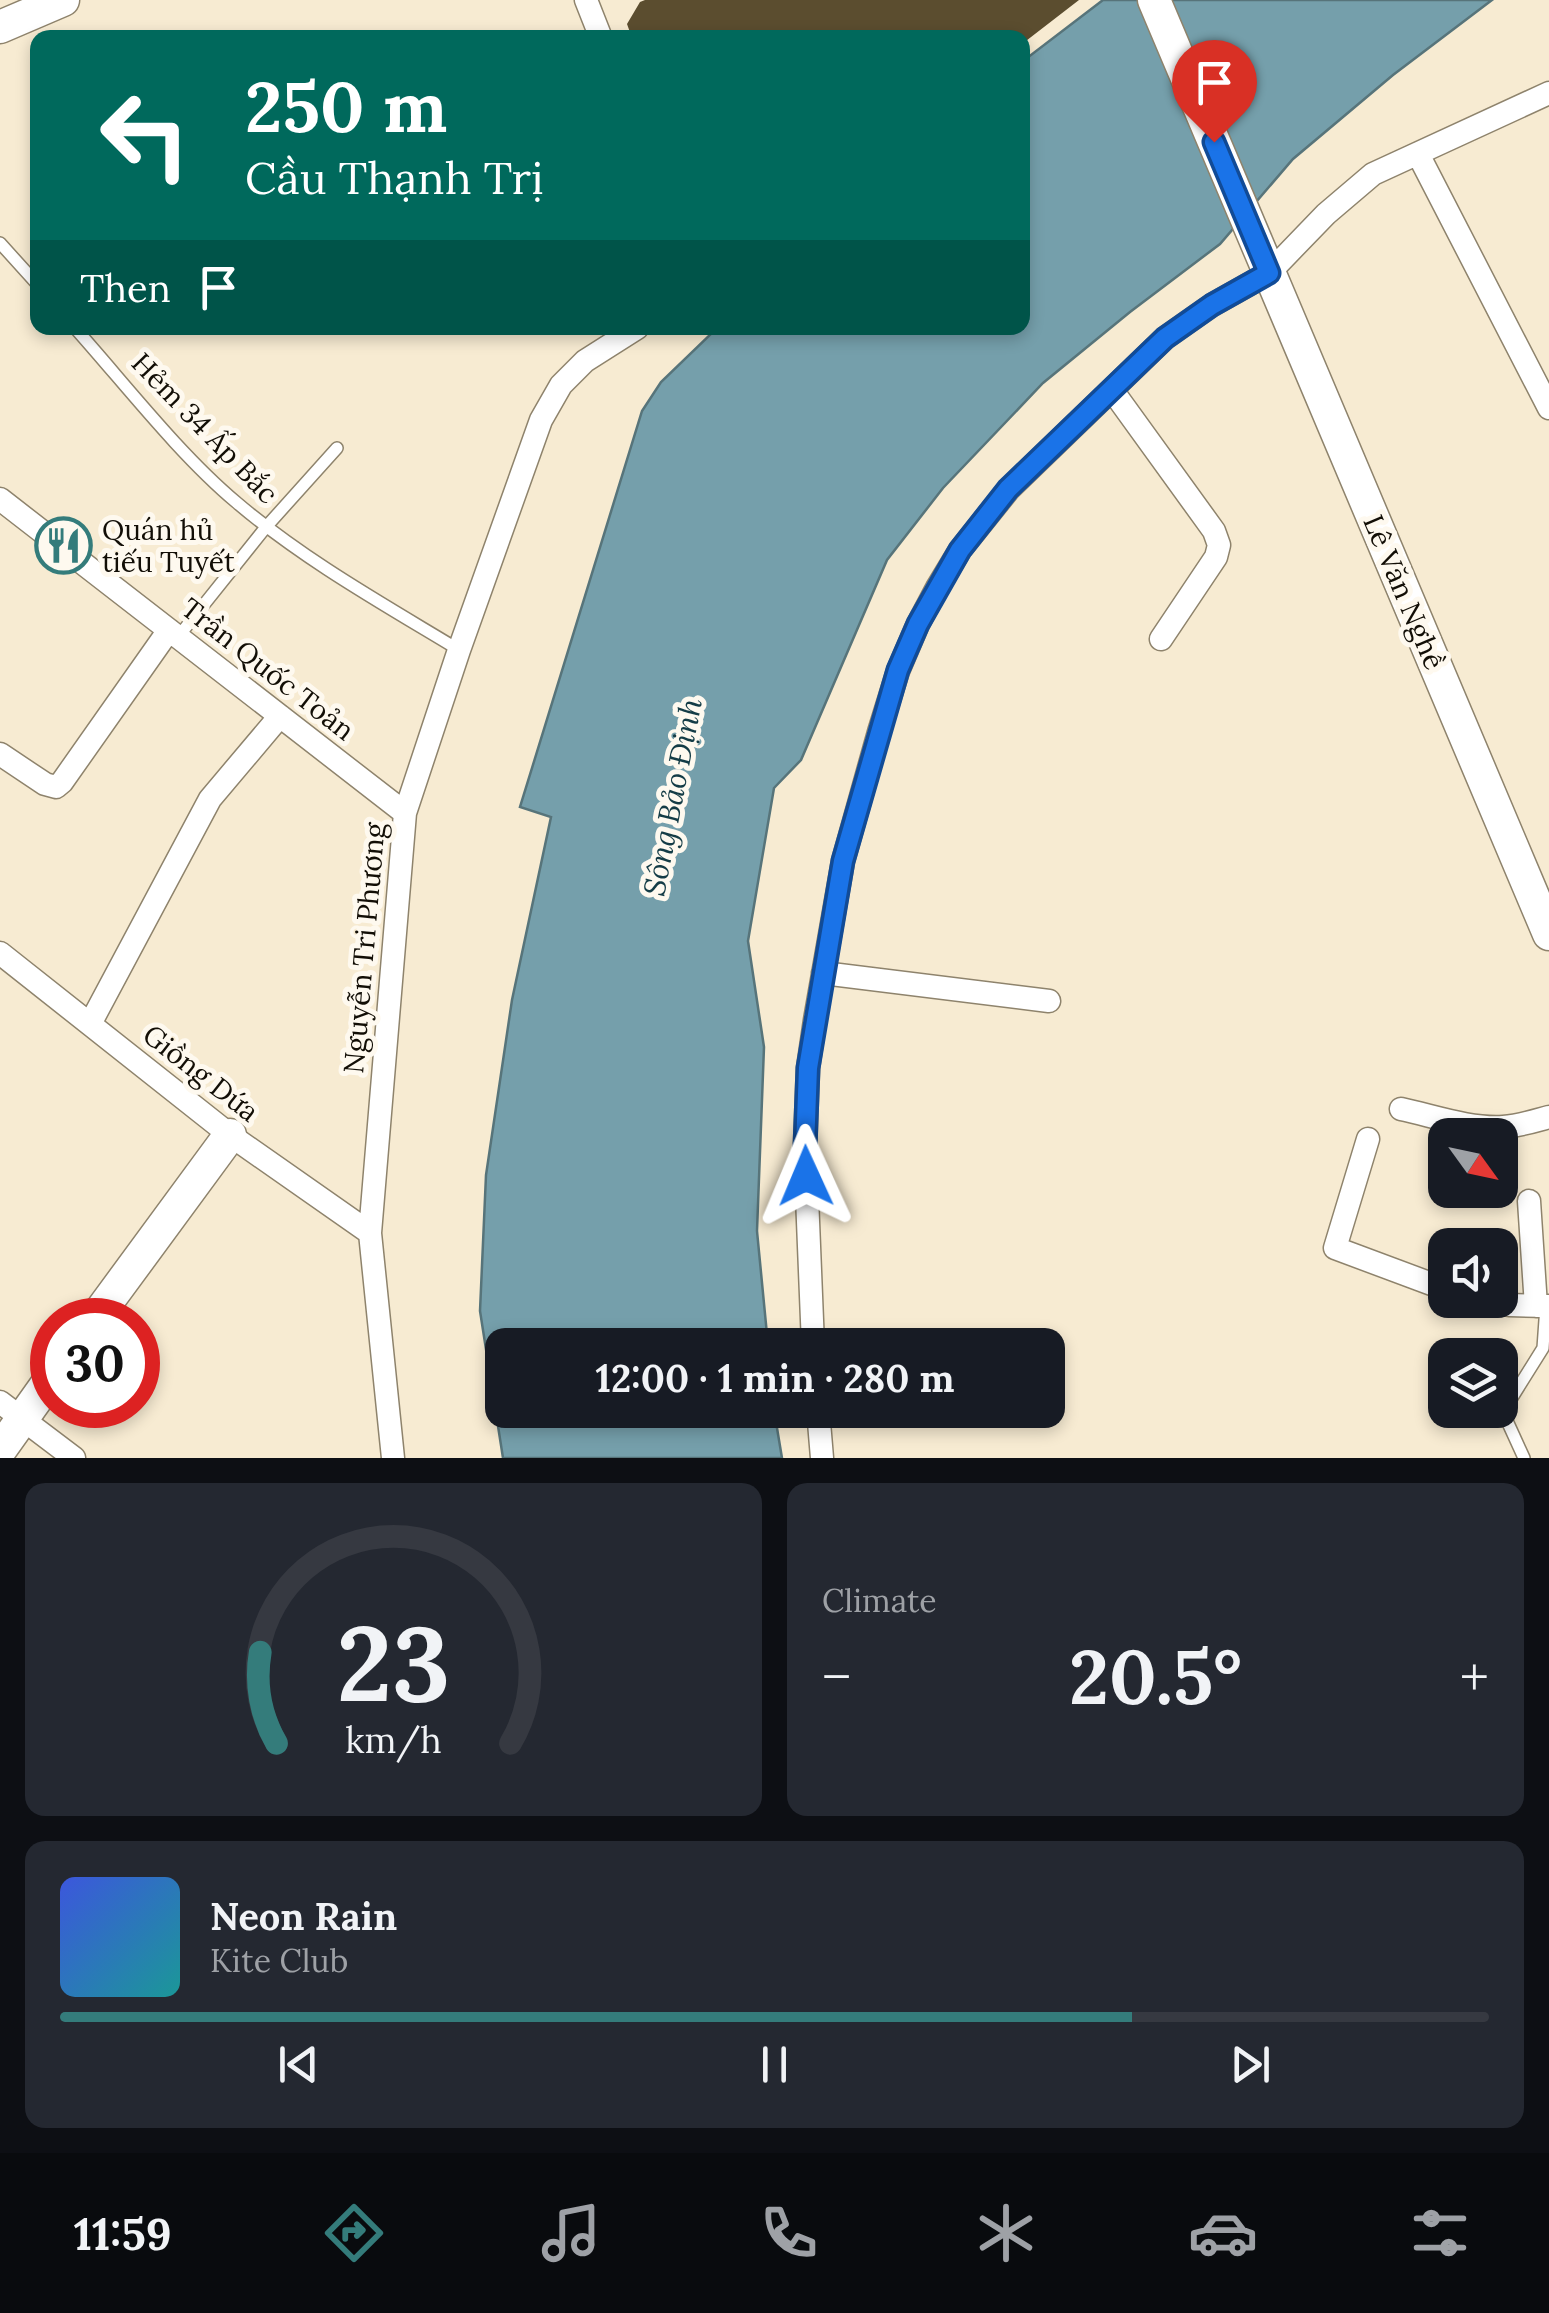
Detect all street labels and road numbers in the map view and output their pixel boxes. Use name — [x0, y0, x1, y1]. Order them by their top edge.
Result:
street label: Hẻm 34 Ấp Bắc — [124, 344, 287, 511]
street label: Lê Văn Nghề — [1355, 509, 1453, 675]
street label: Trần Quốc Toản — [174, 590, 362, 748]
street label: Nguyễn Tri Phương — [335, 821, 393, 1075]
street label: Giồng Dứa — [136, 1017, 266, 1129]

